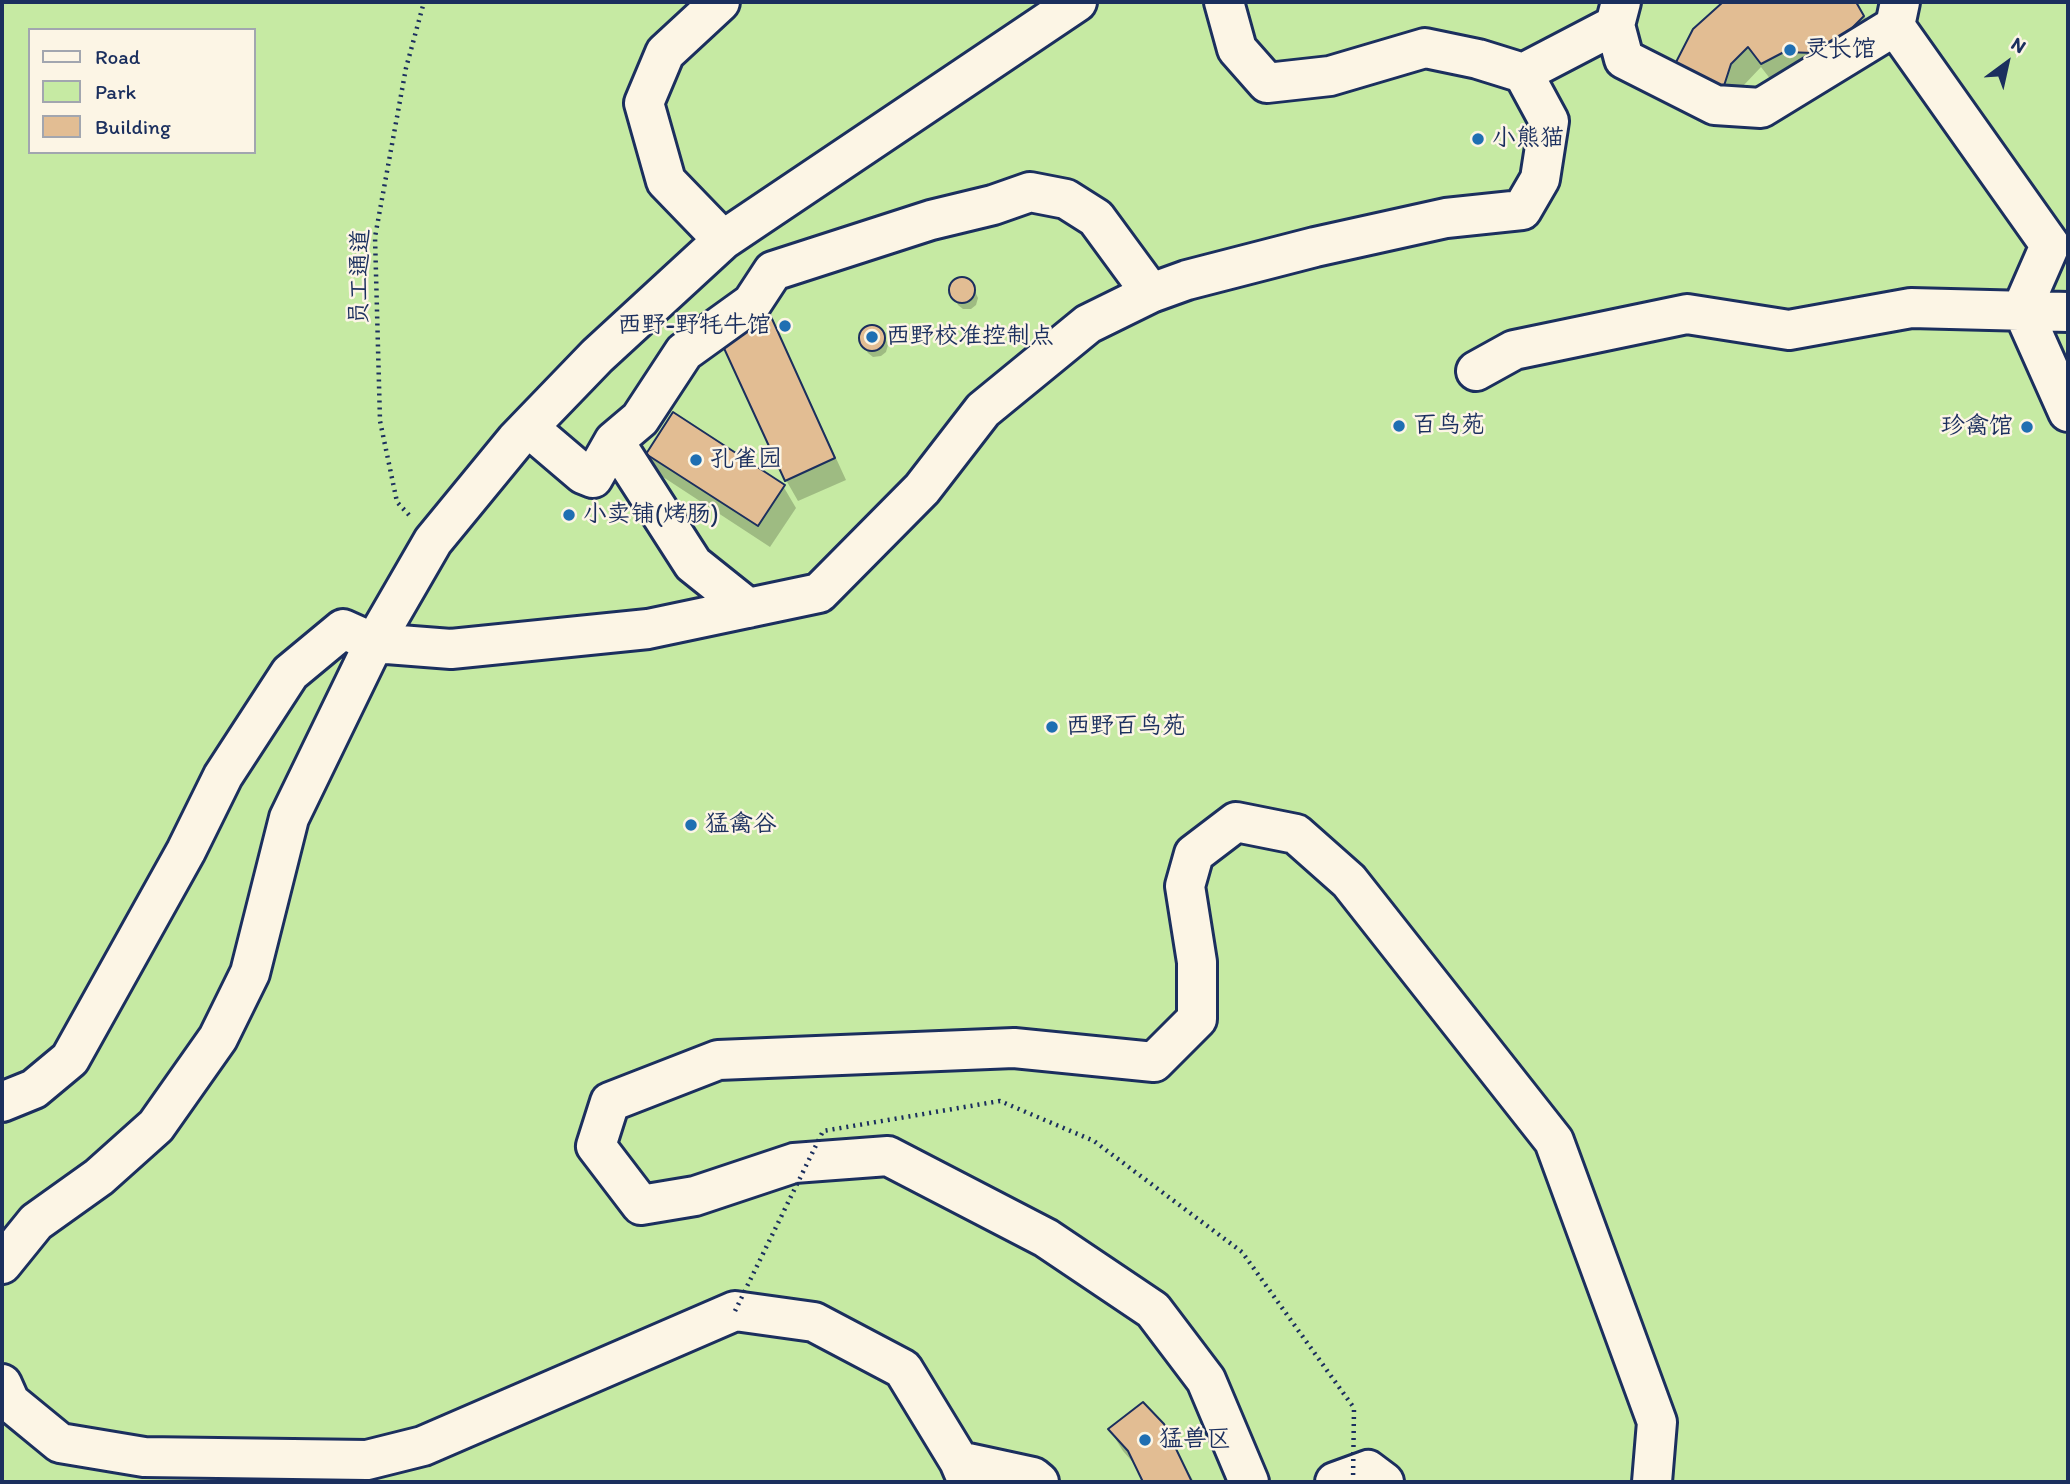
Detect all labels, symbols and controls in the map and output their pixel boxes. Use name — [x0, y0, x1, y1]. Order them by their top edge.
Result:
legend — [28, 28, 256, 154]
north arrow — [1972, 28, 2042, 98]
text: N — [2007, 32, 2030, 58]
place label: 灵长馆 — [1804, 36, 1876, 64]
marker: 灵长馆 — [1782, 42, 1798, 58]
text: Road — [95, 44, 140, 69]
text: Park — [95, 79, 136, 104]
text: Building — [95, 114, 171, 139]
place label: 小熊猫 — [1492, 125, 1564, 153]
marker: 小熊猫 — [1470, 131, 1486, 147]
street label: 员工通道 — [346, 229, 376, 325]
place label: 西野-野牦牛馆 — [617, 312, 771, 340]
marker: 西野-野牦牛馆 — [777, 318, 793, 334]
place label: 西野校准控制点 — [886, 323, 1054, 351]
marker: 西野校准控制点 — [864, 329, 880, 345]
place label: 百鸟苑 — [1413, 412, 1485, 440]
place label: 珍禽馆 — [1941, 413, 2013, 441]
marker: 百鸟苑 — [1391, 418, 1407, 434]
marker: 珍禽馆 — [2019, 419, 2035, 435]
place label: 孔雀园 — [710, 446, 782, 474]
marker: 孔雀园 — [688, 452, 704, 468]
place label: 小卖铺(烤肠) — [583, 501, 719, 529]
marker: 小卖铺(烤肠) — [561, 507, 577, 523]
place label: 西野百鸟苑 — [1066, 713, 1186, 741]
marker: 西野百鸟苑 — [1044, 719, 1060, 735]
place label: 猛禽谷 — [705, 811, 777, 839]
marker: 猛禽谷 — [683, 817, 699, 833]
place label: 猛兽区 — [1159, 1426, 1231, 1454]
marker: 猛兽区 — [1137, 1432, 1153, 1448]

